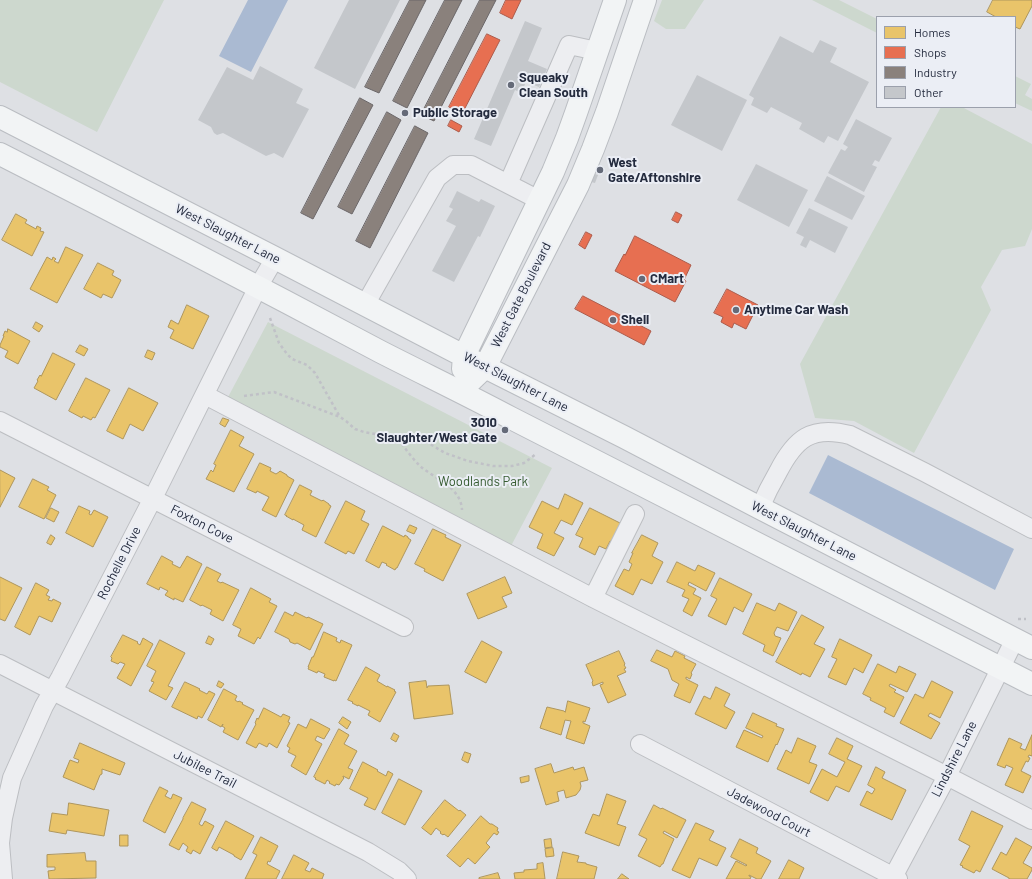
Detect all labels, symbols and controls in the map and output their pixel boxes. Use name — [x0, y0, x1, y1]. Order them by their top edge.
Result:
legend — [876, 16, 1016, 108]
text: Homes — [914, 25, 950, 39]
text: Shops — [914, 45, 946, 59]
text: Industry — [914, 65, 957, 79]
place label: Squeaky Clean South — [519, 70, 588, 101]
marker: Squeaky Clean South — [506, 80, 516, 90]
text: Other — [914, 85, 943, 99]
place label: Public Storage — [413, 105, 497, 121]
marker: Public Storage — [400, 108, 410, 118]
place label: West Gate/Aftonshire — [608, 155, 701, 186]
marker: West Gate/Aftonshire — [595, 165, 605, 175]
street label: West Slaughter Lane — [173, 201, 283, 267]
street label: West Gate Boulevard — [488, 240, 554, 350]
place label: CMart — [650, 271, 684, 287]
marker: CMart — [637, 274, 647, 284]
place label: Anytime Car Wash — [744, 302, 848, 318]
marker: Anytime Car Wash — [731, 305, 741, 315]
place label: Shell — [621, 312, 649, 328]
marker: Shell — [608, 315, 618, 325]
street label: West Slaughter Lane — [461, 349, 571, 415]
place label: 3010 Slaughter/West Gate — [376, 415, 497, 446]
marker: 3010 Slaughter/West Gate — [500, 425, 510, 435]
park label: Woodlands Park — [438, 474, 528, 490]
street label: West Slaughter Lane — [749, 498, 859, 564]
street label: Foxton Cove — [168, 501, 236, 547]
street label: Rochelle Drive — [94, 524, 144, 602]
street label: Lindshire Lane — [928, 718, 980, 800]
street label: Jubilee Trail — [171, 746, 239, 792]
street label: Jadewood Court — [724, 783, 814, 841]

